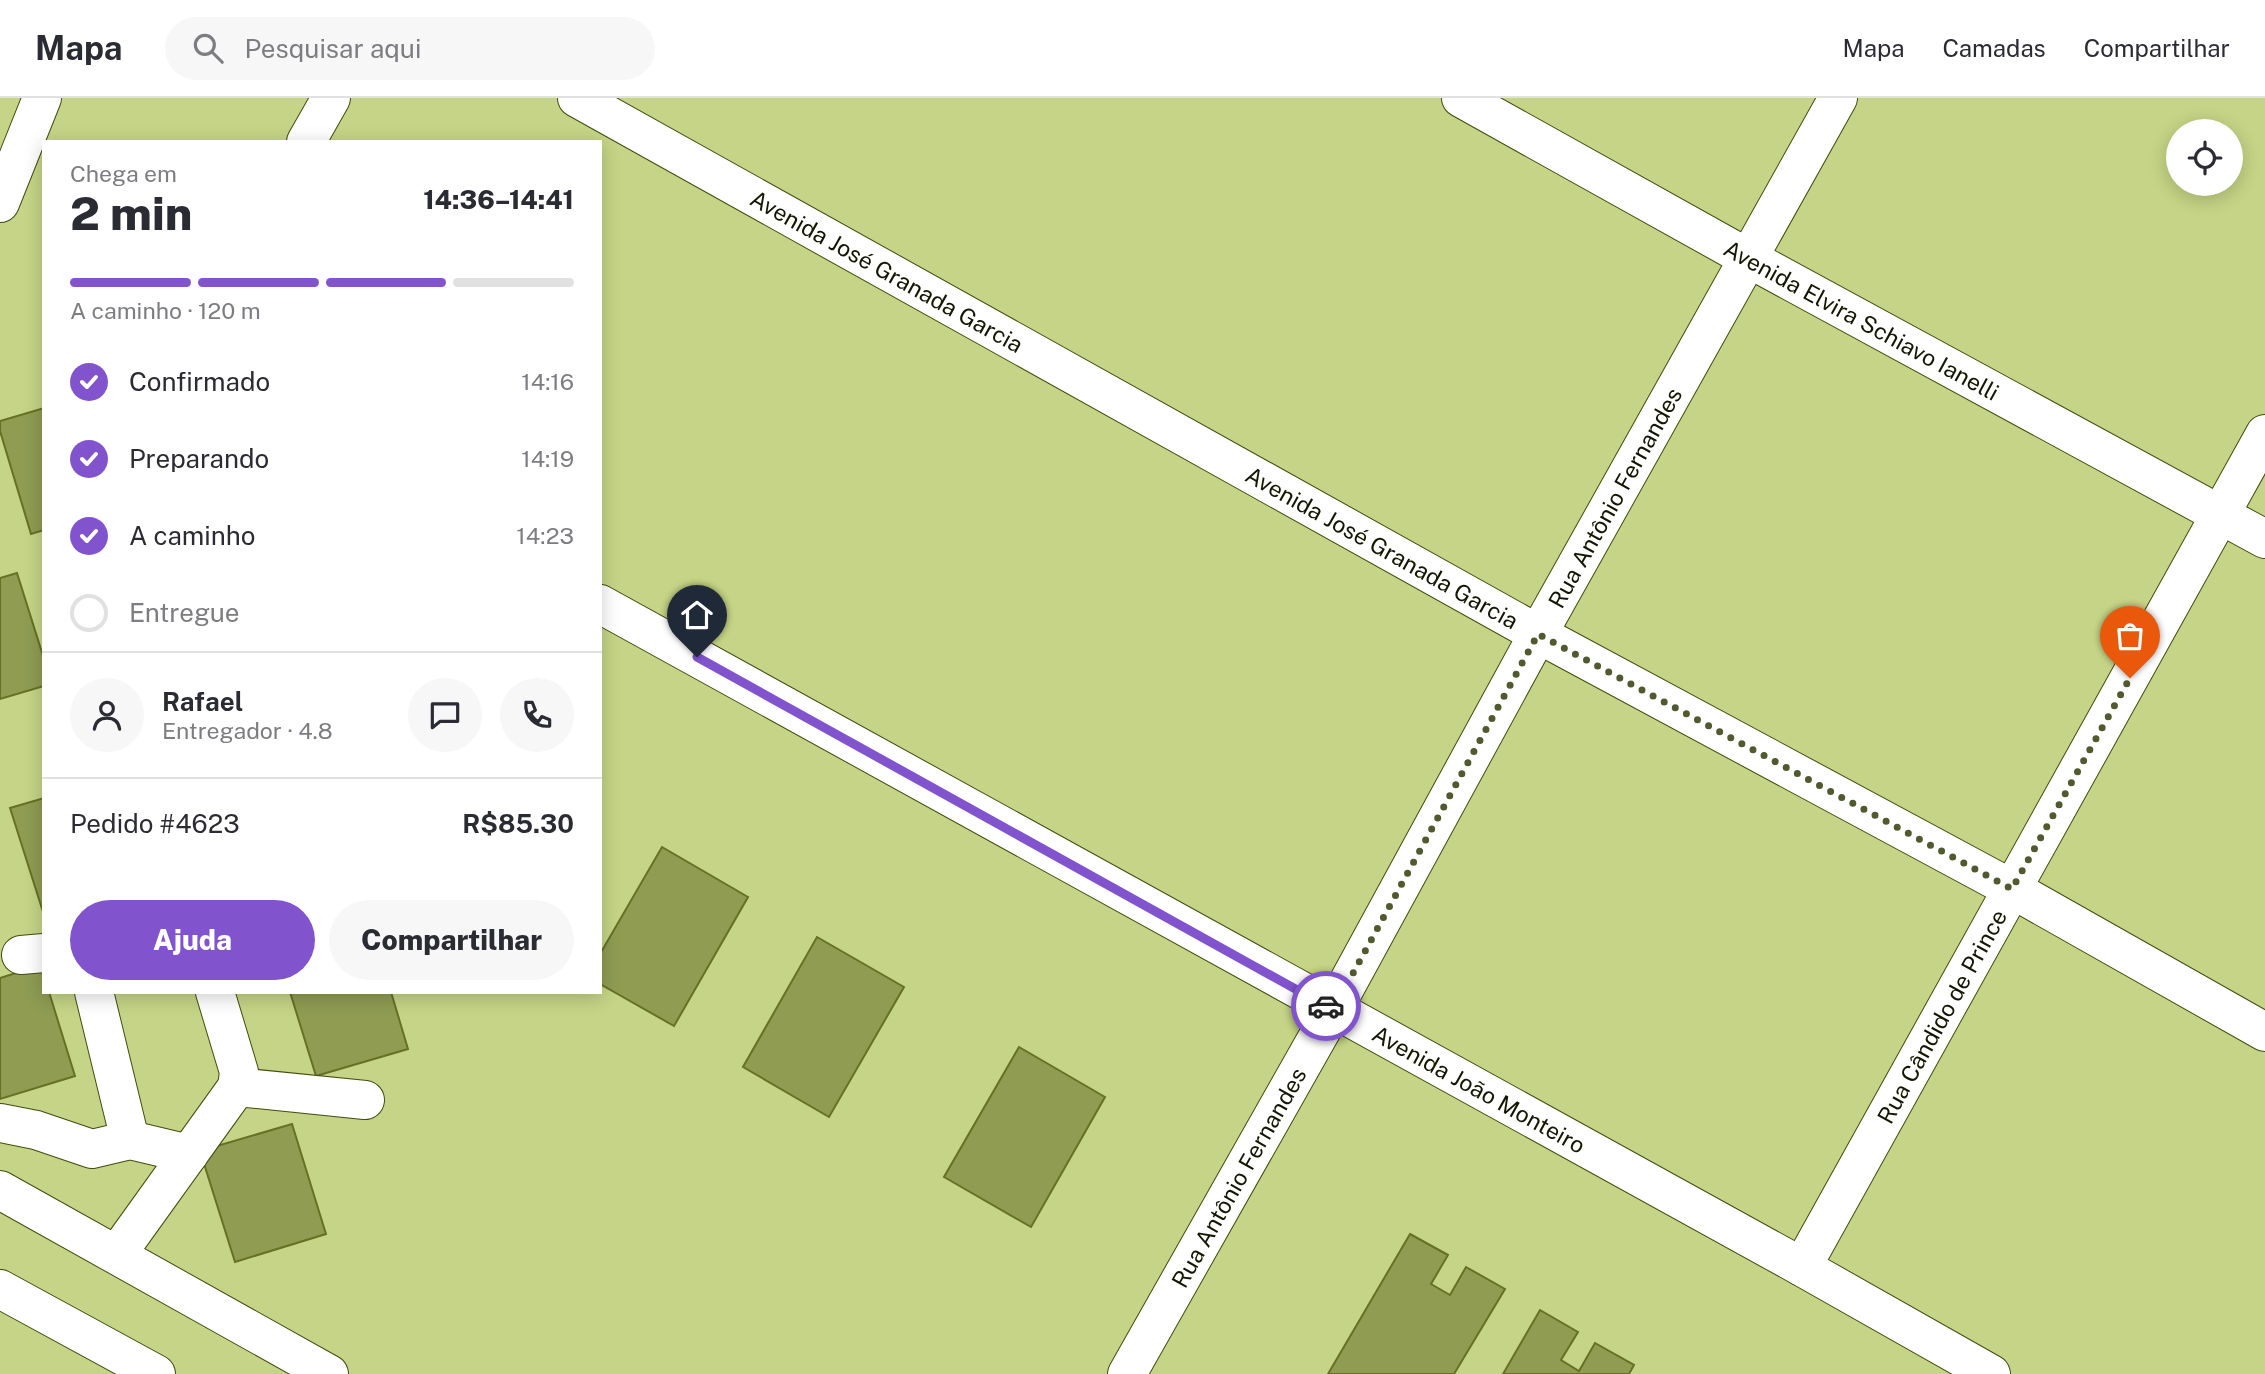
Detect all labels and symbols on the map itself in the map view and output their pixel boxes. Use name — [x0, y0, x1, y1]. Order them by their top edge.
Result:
street label: Avenida José Granada Garcia — [746, 184, 1028, 358]
street label: Avenida Elvira Schiavo Ianelli — [1720, 234, 2004, 405]
street label: Rua Antônio Fernandes — [1542, 383, 1687, 612]
street label: Avenida José Granada Garcia — [1241, 460, 1523, 634]
pin — [667, 585, 727, 657]
pin — [2100, 606, 2160, 678]
street label: Rua Cândido de Prince — [1871, 904, 2012, 1128]
courier — [1291, 971, 1361, 1041]
street label: Avenida João Monteiro — [1368, 1019, 1590, 1158]
street label: Rua Antônio Fernandes — [1165, 1063, 1311, 1292]

